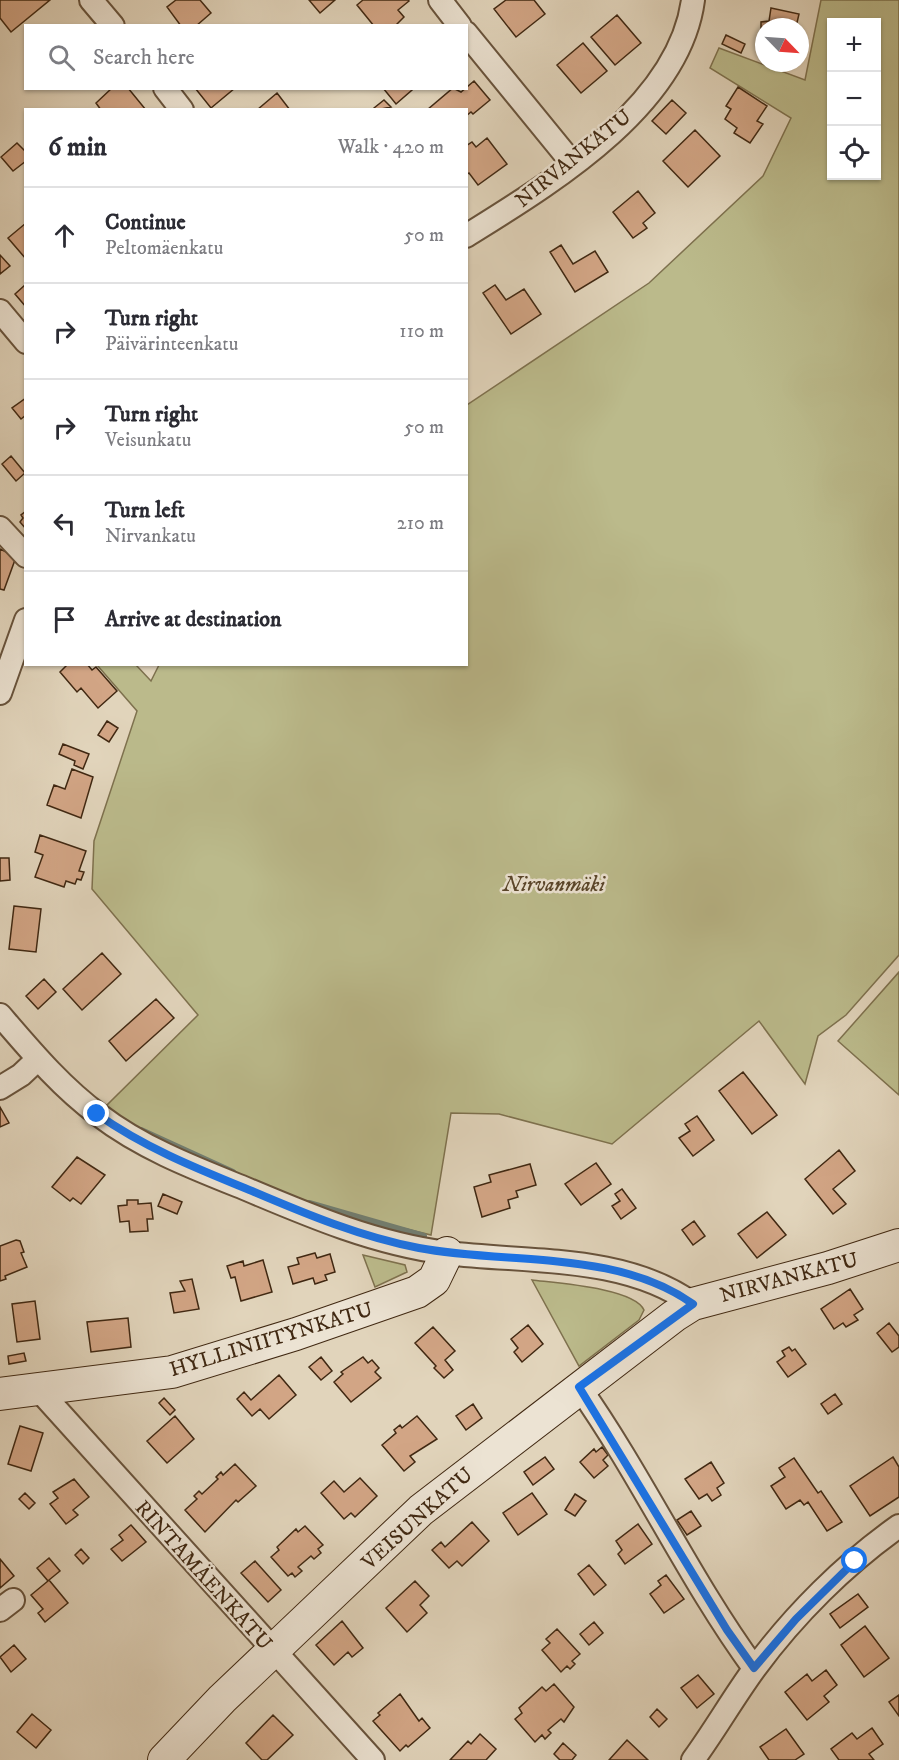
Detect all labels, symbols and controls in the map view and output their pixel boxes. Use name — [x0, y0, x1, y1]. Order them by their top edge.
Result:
north arrow — [755, 18, 809, 72]
map controls — [827, 18, 881, 180]
button: + — [827, 18, 881, 72]
search box — [24, 24, 468, 90]
icon: search — [45, 41, 78, 74]
text: Search here — [93, 44, 195, 71]
button: − — [827, 72, 881, 126]
street label: NIRVANKATU — [510, 104, 637, 214]
button: locate — [827, 126, 881, 180]
text: 6 min — [48, 131, 107, 164]
text: Walk · 420 m — [338, 135, 444, 160]
text: Continue — [105, 209, 186, 236]
icon: ahead — [48, 219, 81, 252]
text: 50 m — [404, 223, 444, 248]
text: Peltomäenkatu — [105, 236, 223, 261]
text: Turn right — [105, 305, 198, 332]
icon: right — [48, 315, 81, 348]
text: 110 m — [399, 319, 444, 344]
text: Päivärinteenkatu — [105, 332, 238, 357]
text: Turn right — [105, 401, 198, 428]
icon: right — [48, 411, 81, 444]
text: 50 m — [404, 415, 444, 440]
text: Veisunkatu — [105, 428, 191, 453]
text: Turn left — [105, 497, 185, 524]
icon: left — [48, 507, 81, 540]
text: 210 m — [397, 511, 444, 536]
text: Nirvankatu — [105, 524, 196, 549]
icon: arrive — [48, 603, 81, 636]
text: Arrive at destination — [105, 606, 282, 633]
park label: Nirvanmäki — [502, 872, 606, 898]
route end — [83, 1100, 109, 1126]
street label: NIRVANKATU — [717, 1247, 861, 1309]
street label: HYLLINIITYNKATU — [167, 1297, 376, 1383]
street label: VEISUNKATU — [356, 1462, 479, 1576]
street label: RINTAMÄENKATU — [129, 1495, 278, 1656]
route start — [841, 1547, 867, 1573]

